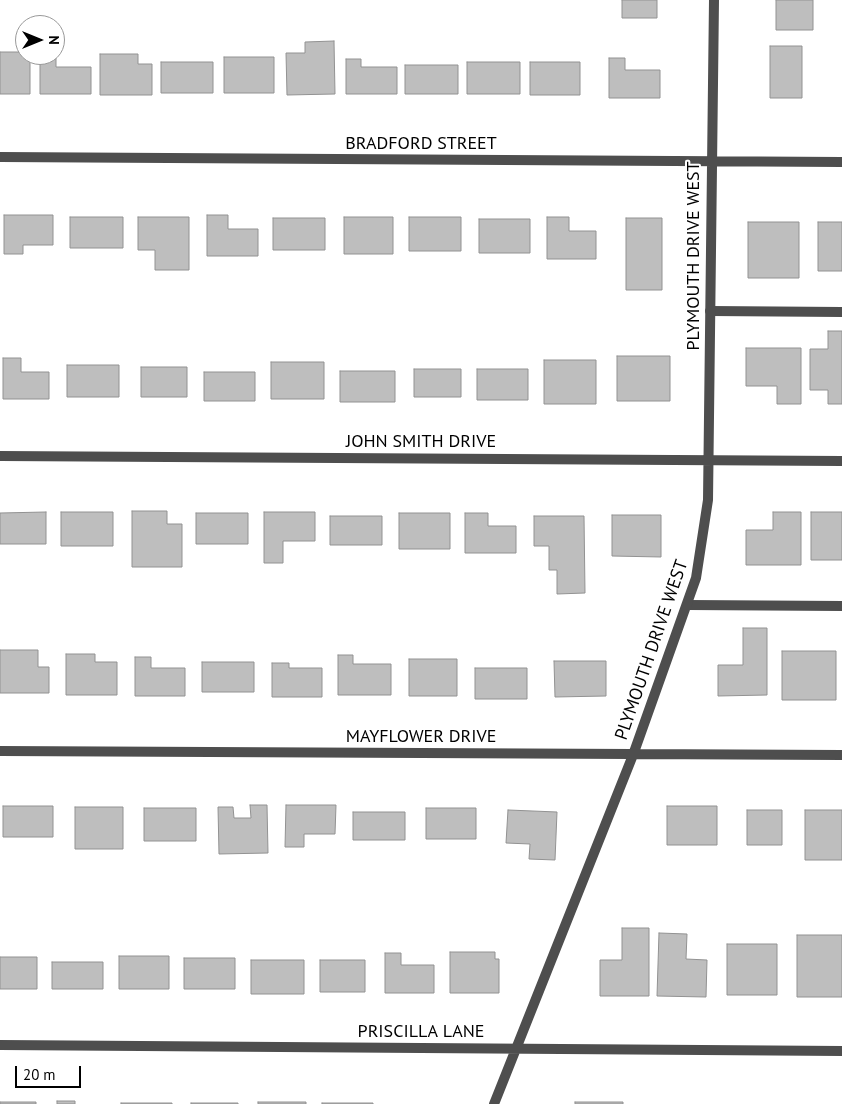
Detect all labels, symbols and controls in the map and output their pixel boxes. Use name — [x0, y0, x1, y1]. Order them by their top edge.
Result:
north arrow — [15, 15, 65, 65]
text: N — [45, 35, 63, 45]
street label: BRADFORD STREET — [345, 133, 497, 155]
street label: PLYMOUTH DRIVE WEST — [683, 161, 705, 351]
street label: JOHN SMITH DRIVE — [346, 431, 496, 453]
street label: PLYMOUTH DRIVE WEST — [611, 557, 693, 743]
street label: MAYFLOWER DRIVE — [346, 726, 496, 748]
street label: PRISCILLA LANE — [358, 1021, 484, 1043]
scale bar — [18, 1056, 84, 1088]
text: 20 m — [23, 1065, 56, 1084]

